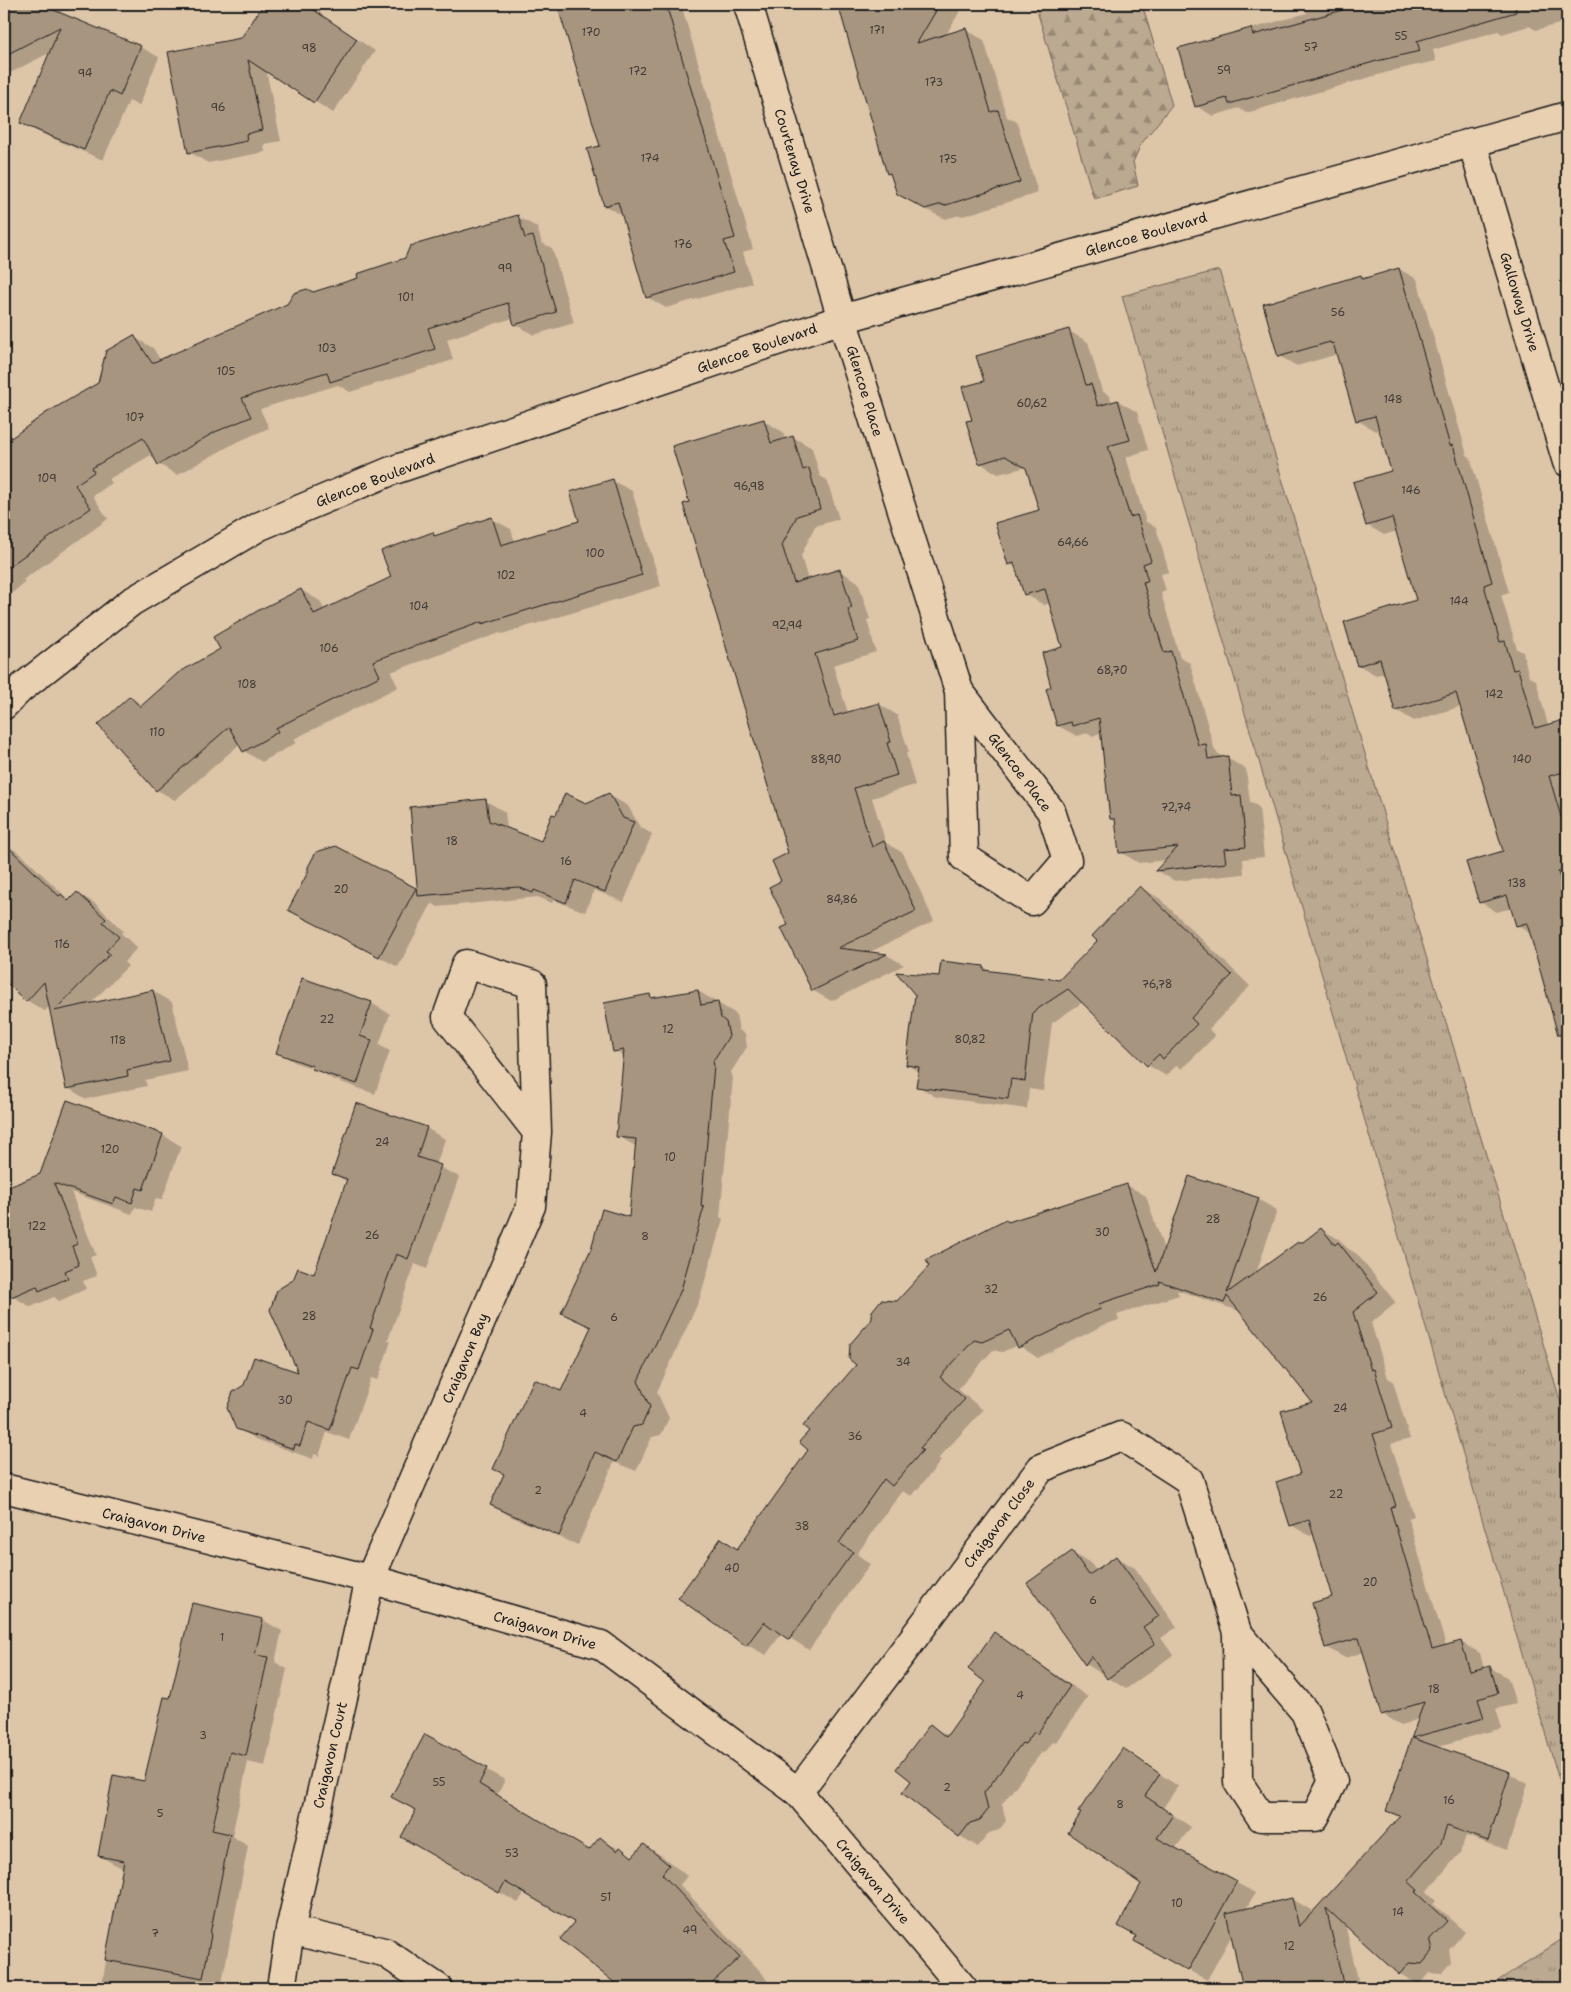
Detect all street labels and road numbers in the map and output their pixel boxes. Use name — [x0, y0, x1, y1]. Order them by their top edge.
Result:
street label: Courtenay Drive — [771, 106, 820, 216]
street label: Glencoe Boulevard — [1083, 208, 1209, 260]
street label: Galloway Drive — [1496, 250, 1544, 354]
street label: Glencoe Boulevard — [694, 319, 820, 377]
street label: Glencoe Place — [843, 343, 887, 439]
street label: Glencoe Boulevard — [313, 449, 437, 511]
street label: Glencoe Place — [984, 729, 1056, 815]
street label: Craigavon Bay — [438, 1310, 492, 1406]
street label: Craigavon Close — [959, 1475, 1039, 1571]
street label: Craigavon Drive — [100, 1503, 208, 1547]
street label: Craigavon Drive — [491, 1607, 599, 1653]
street label: Craigavon Court — [309, 1700, 351, 1810]
street label: Craigavon Drive — [832, 1834, 914, 1928]

